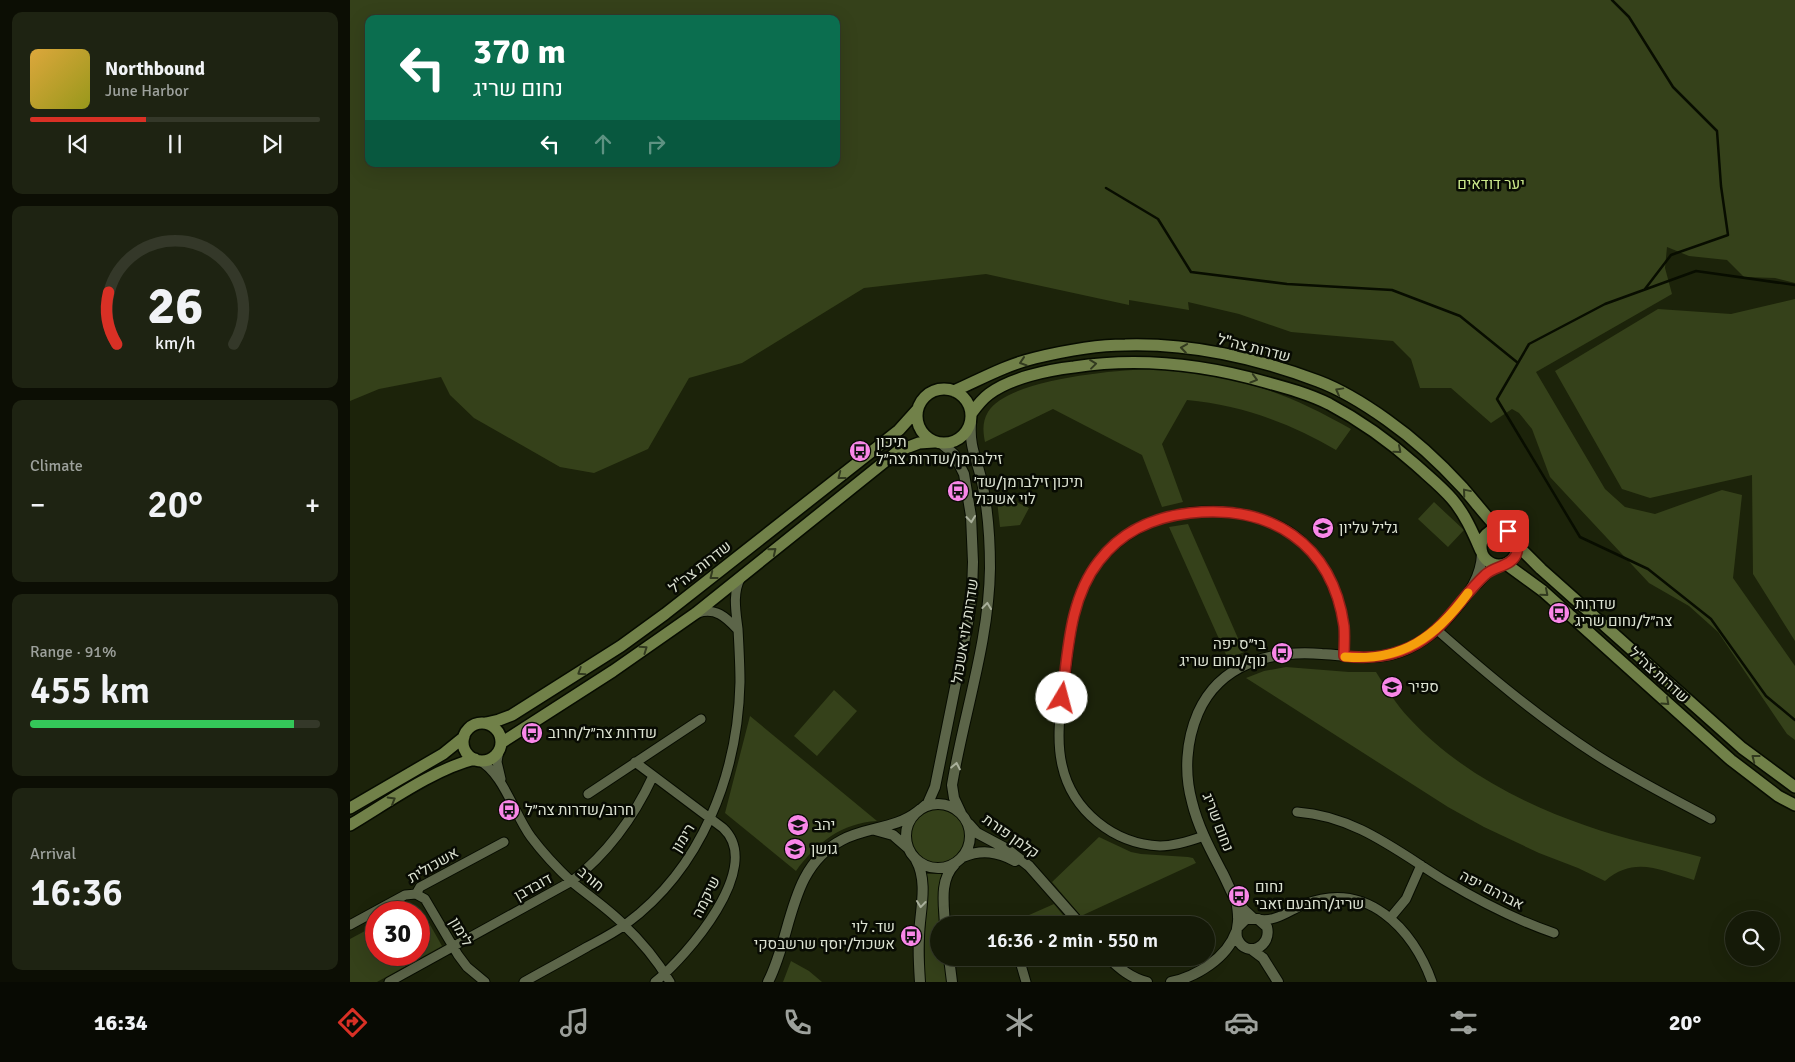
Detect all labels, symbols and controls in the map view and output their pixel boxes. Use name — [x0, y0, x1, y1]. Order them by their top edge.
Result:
text: 370 m — [473, 30, 566, 73]
icon: left — [390, 35, 455, 100]
text: Northbound — [105, 57, 205, 81]
text: נחום שריג — [473, 75, 563, 102]
text: June Harbor — [105, 81, 189, 101]
icon: previous — [64, 130, 92, 158]
icon: pause — [161, 130, 189, 158]
icon: next — [258, 130, 286, 158]
icon: left — [536, 130, 564, 158]
icon: ahead — [589, 130, 617, 158]
icon: right — [642, 130, 670, 158]
park label: יער דודאים — [1457, 175, 1525, 193]
text: 26 — [147, 274, 203, 338]
street label: שדרות צה"ל — [1216, 330, 1292, 366]
text: km/h — [155, 332, 195, 354]
one-way arrow — [1179, 343, 1187, 354]
one-way arrow — [1019, 356, 1028, 366]
one-way arrow — [1089, 359, 1097, 370]
one-way arrow — [1249, 373, 1257, 383]
one-way arrow — [1336, 388, 1345, 398]
place label: תיכון זילברמן/שדרות צה״ל — [876, 433, 1003, 468]
bus stop icon: תיכון זילברמן/שדרות צה״ל — [848, 439, 872, 463]
one-way arrow — [1392, 444, 1401, 452]
text: Climate — [30, 456, 83, 476]
one-way arrow — [837, 470, 847, 479]
place label: תיכון זילברמן/שד׳ לוי אשכול — [974, 473, 1083, 508]
bus stop icon: תיכון זילברמן/שד׳ לוי אשכול — [946, 479, 970, 503]
text: 20° — [147, 481, 203, 528]
text: − — [30, 488, 45, 522]
text: + — [305, 488, 320, 522]
one-way arrow — [1463, 489, 1471, 498]
pin — [1487, 510, 1529, 552]
one-way arrow — [965, 515, 976, 523]
school or university icon: גליל עליון — [1311, 516, 1335, 540]
icon: arrive — [1494, 517, 1522, 545]
place label: גליל עליון — [1339, 519, 1398, 537]
street label: שדרות צה"ל — [665, 537, 735, 597]
one-way arrow — [767, 548, 776, 556]
one-way arrow — [710, 571, 719, 579]
street label: שדרות לוי אשכול — [948, 577, 982, 685]
one-way arrow — [1539, 588, 1548, 596]
place label: שדרות צה״ל/נחום שריג — [1575, 595, 1672, 630]
bus stop icon: שדרות צה״ל/נחום שריג — [1547, 601, 1571, 625]
one-way arrow — [981, 602, 992, 610]
place label: בי״ס יפה נוף/נחום שריג — [1180, 635, 1266, 670]
bus stop icon: בי״ס יפה נוף/נחום שריג — [1270, 641, 1294, 665]
text: Range · 91% — [30, 642, 116, 662]
street label: שדרות צה"ל — [1625, 643, 1693, 707]
one-way arrow — [638, 646, 648, 655]
one-way arrow — [578, 665, 587, 675]
text: 455 km — [30, 667, 150, 714]
position arrow — [1035, 671, 1087, 723]
school or university icon: ספיר — [1380, 675, 1404, 699]
place label: ספיר — [1408, 678, 1439, 696]
one-way arrow — [1661, 696, 1670, 705]
bus stop icon: שדרות צה״ל/חרוב — [520, 721, 544, 745]
place label: שדרות צה״ל/חרוב — [548, 724, 657, 742]
one-way arrow — [1752, 756, 1761, 764]
one-way arrow — [950, 761, 961, 770]
street label: נחום שריג — [1199, 790, 1237, 854]
one-way arrow — [387, 796, 396, 806]
bus stop icon: חרוב/שדרות צה״ל — [497, 798, 521, 822]
place label: חרוב/שדרות צה״ל — [525, 801, 634, 819]
street label: קלמן פורת — [979, 810, 1043, 862]
school or university icon: יהב — [786, 813, 810, 837]
place label: יהב — [814, 816, 835, 834]
street label: רימון — [667, 820, 699, 856]
school or university icon: גושן — [783, 837, 807, 861]
place label: גושן — [811, 840, 838, 858]
street label: אשכולית — [404, 843, 462, 887]
text: Arrival — [30, 844, 76, 864]
street label: חורב — [574, 863, 608, 895]
street label: אברהם יפה — [1457, 866, 1527, 914]
text: 16:36 — [30, 869, 123, 916]
street label: דובדבן — [511, 869, 555, 905]
street label: שיקמה — [688, 873, 724, 921]
place label: נחום שריג/רחבעם זאבי — [1255, 878, 1364, 913]
bus stop icon: נחום שריג/רחבעם זאבי — [1227, 884, 1251, 908]
speed limit sign: 30 — [365, 901, 430, 966]
one-way arrow — [916, 901, 927, 909]
map controls — [1725, 911, 1780, 966]
button: search — [1725, 911, 1780, 966]
street label: לימון — [446, 914, 477, 950]
place label: שד. לוי אשכול/יוסף שרשבסקי — [754, 918, 895, 953]
bus stop icon: שד. לוי אשכול/יוסף שרשבסקי — [899, 924, 923, 948]
text: 16:36 · 2 min · 550 m — [987, 929, 1158, 953]
icon: directions — [335, 1005, 370, 1040]
icon: music — [557, 1005, 592, 1040]
icon: phone — [780, 1005, 815, 1040]
icon: climate — [1002, 1005, 1037, 1040]
icon: car — [1224, 1005, 1259, 1040]
icon: filters — [1446, 1005, 1481, 1040]
text: 16:34 — [94, 1009, 148, 1036]
text: 20° — [1669, 1009, 1701, 1036]

